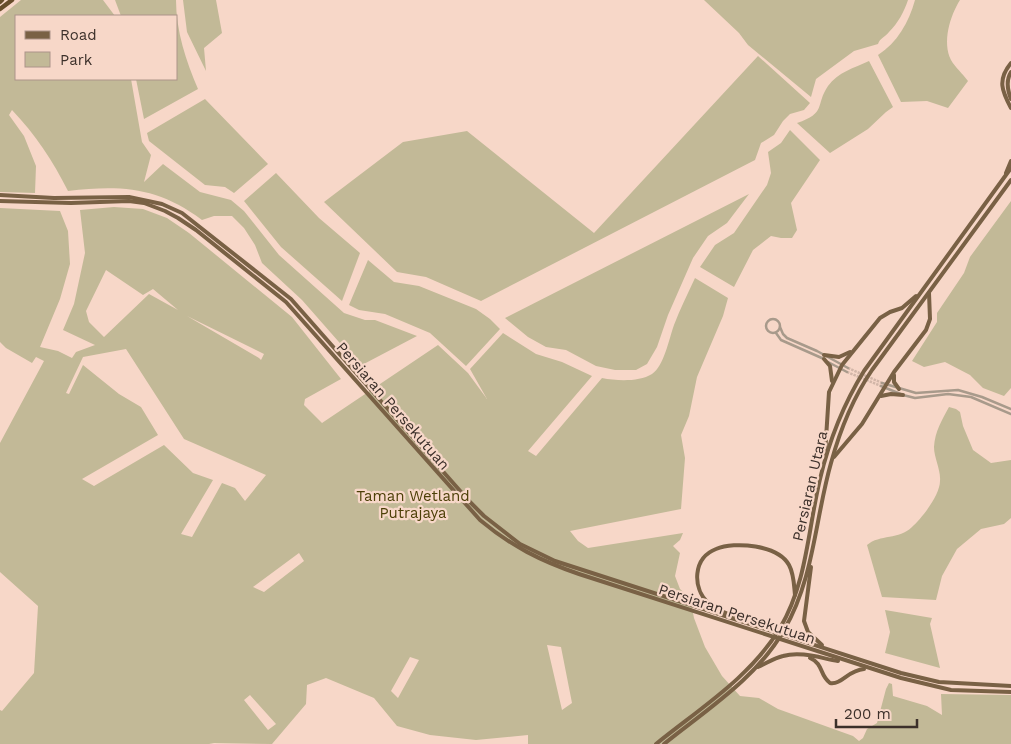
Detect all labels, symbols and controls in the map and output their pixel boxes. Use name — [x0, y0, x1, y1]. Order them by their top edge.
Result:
legend — [15, 15, 178, 80]
text: Road — [60, 26, 97, 44]
text: Park — [60, 51, 93, 69]
street label: Persiaran Persekutuan — [332, 338, 454, 474]
street label: Persiaran Utara — [789, 429, 832, 543]
park label: Taman Wetland Putrajaya — [356, 487, 470, 522]
street label: Persiaran Persekutuan — [656, 580, 818, 648]
scale bar — [836, 696, 917, 728]
text: 200 m — [844, 705, 891, 723]

